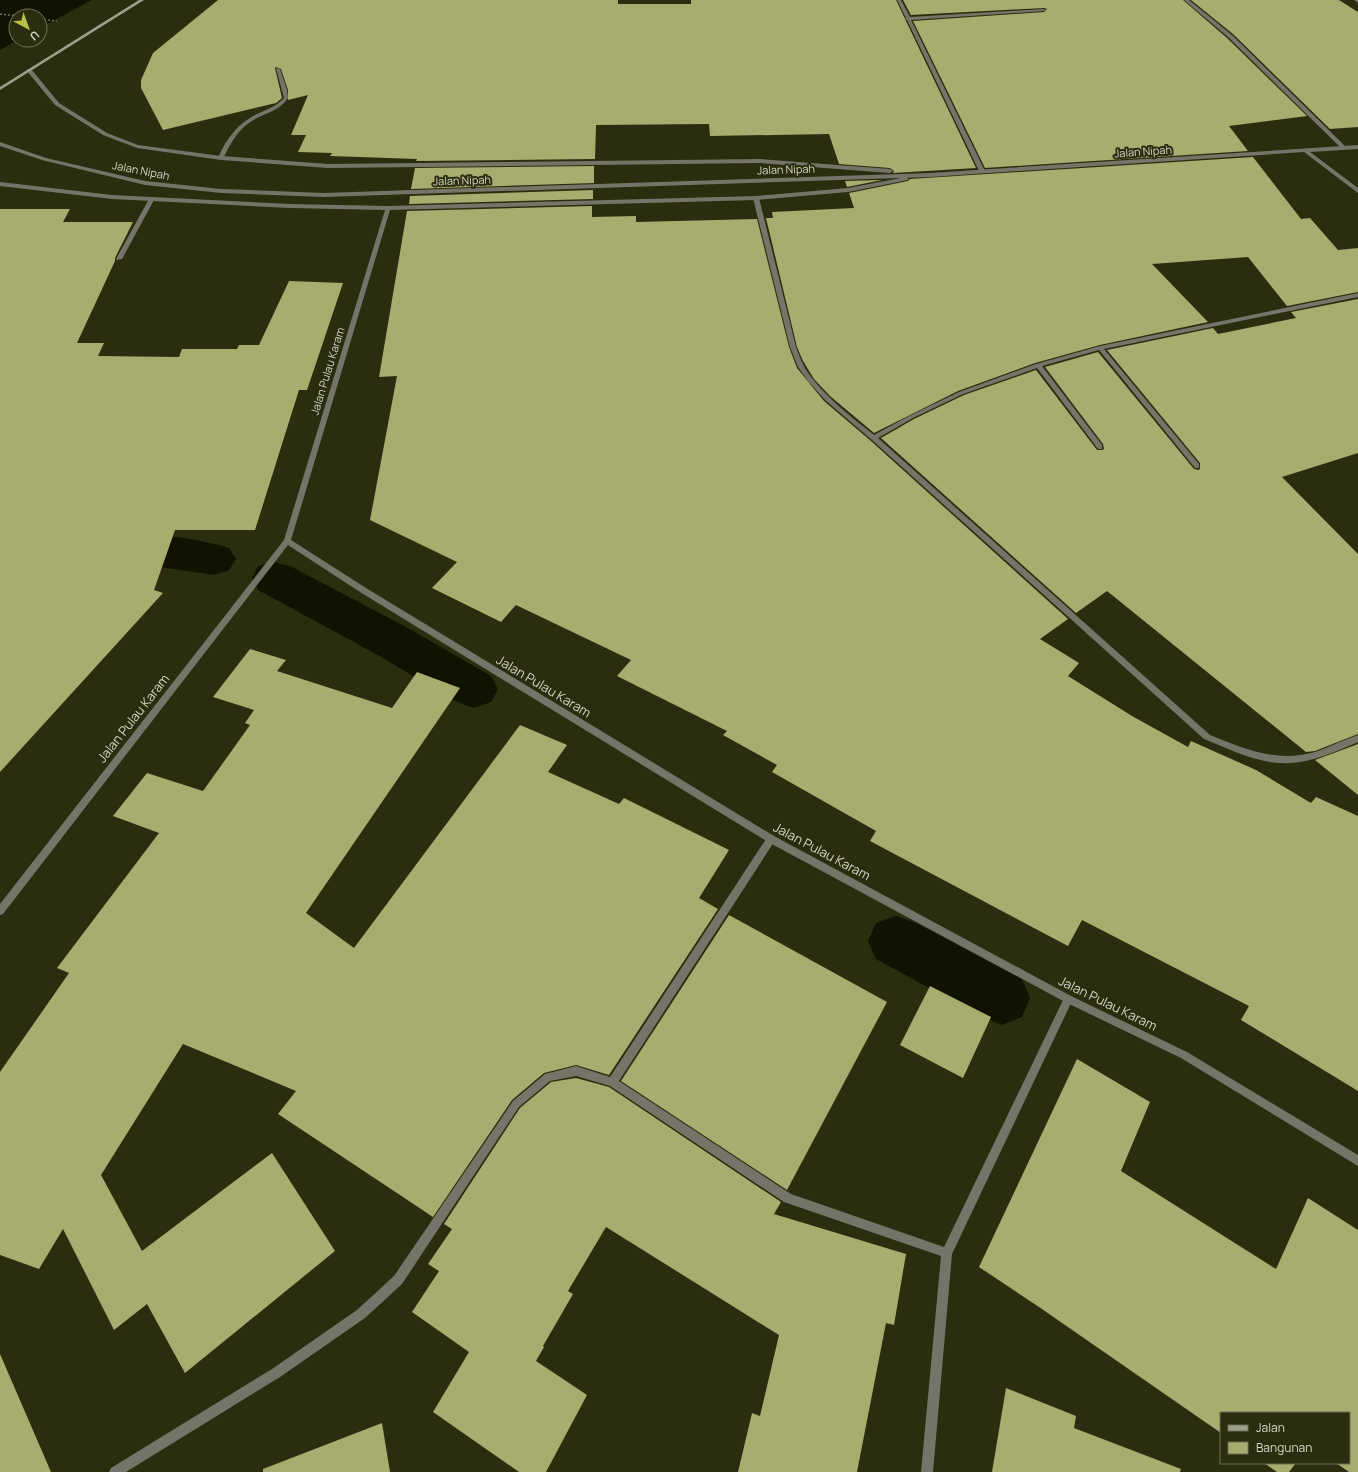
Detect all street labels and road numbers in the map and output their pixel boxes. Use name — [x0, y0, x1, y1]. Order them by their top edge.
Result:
street label: Jalan Nipah — [1114, 141, 1172, 161]
street label: Jalan Nipah — [111, 157, 171, 183]
street label: Jalan Nipah — [757, 160, 815, 178]
street label: Jalan Nipah — [433, 171, 491, 189]
street label: Jalan Pulau Karam — [307, 325, 347, 417]
street label: Jalan Pulau Karam — [493, 651, 595, 721]
street label: Jalan Pulau Karam — [93, 670, 173, 766]
street label: Jalan Pulau Karam — [770, 818, 874, 884]
street label: Jalan Pulau Karam — [1056, 971, 1160, 1035]

